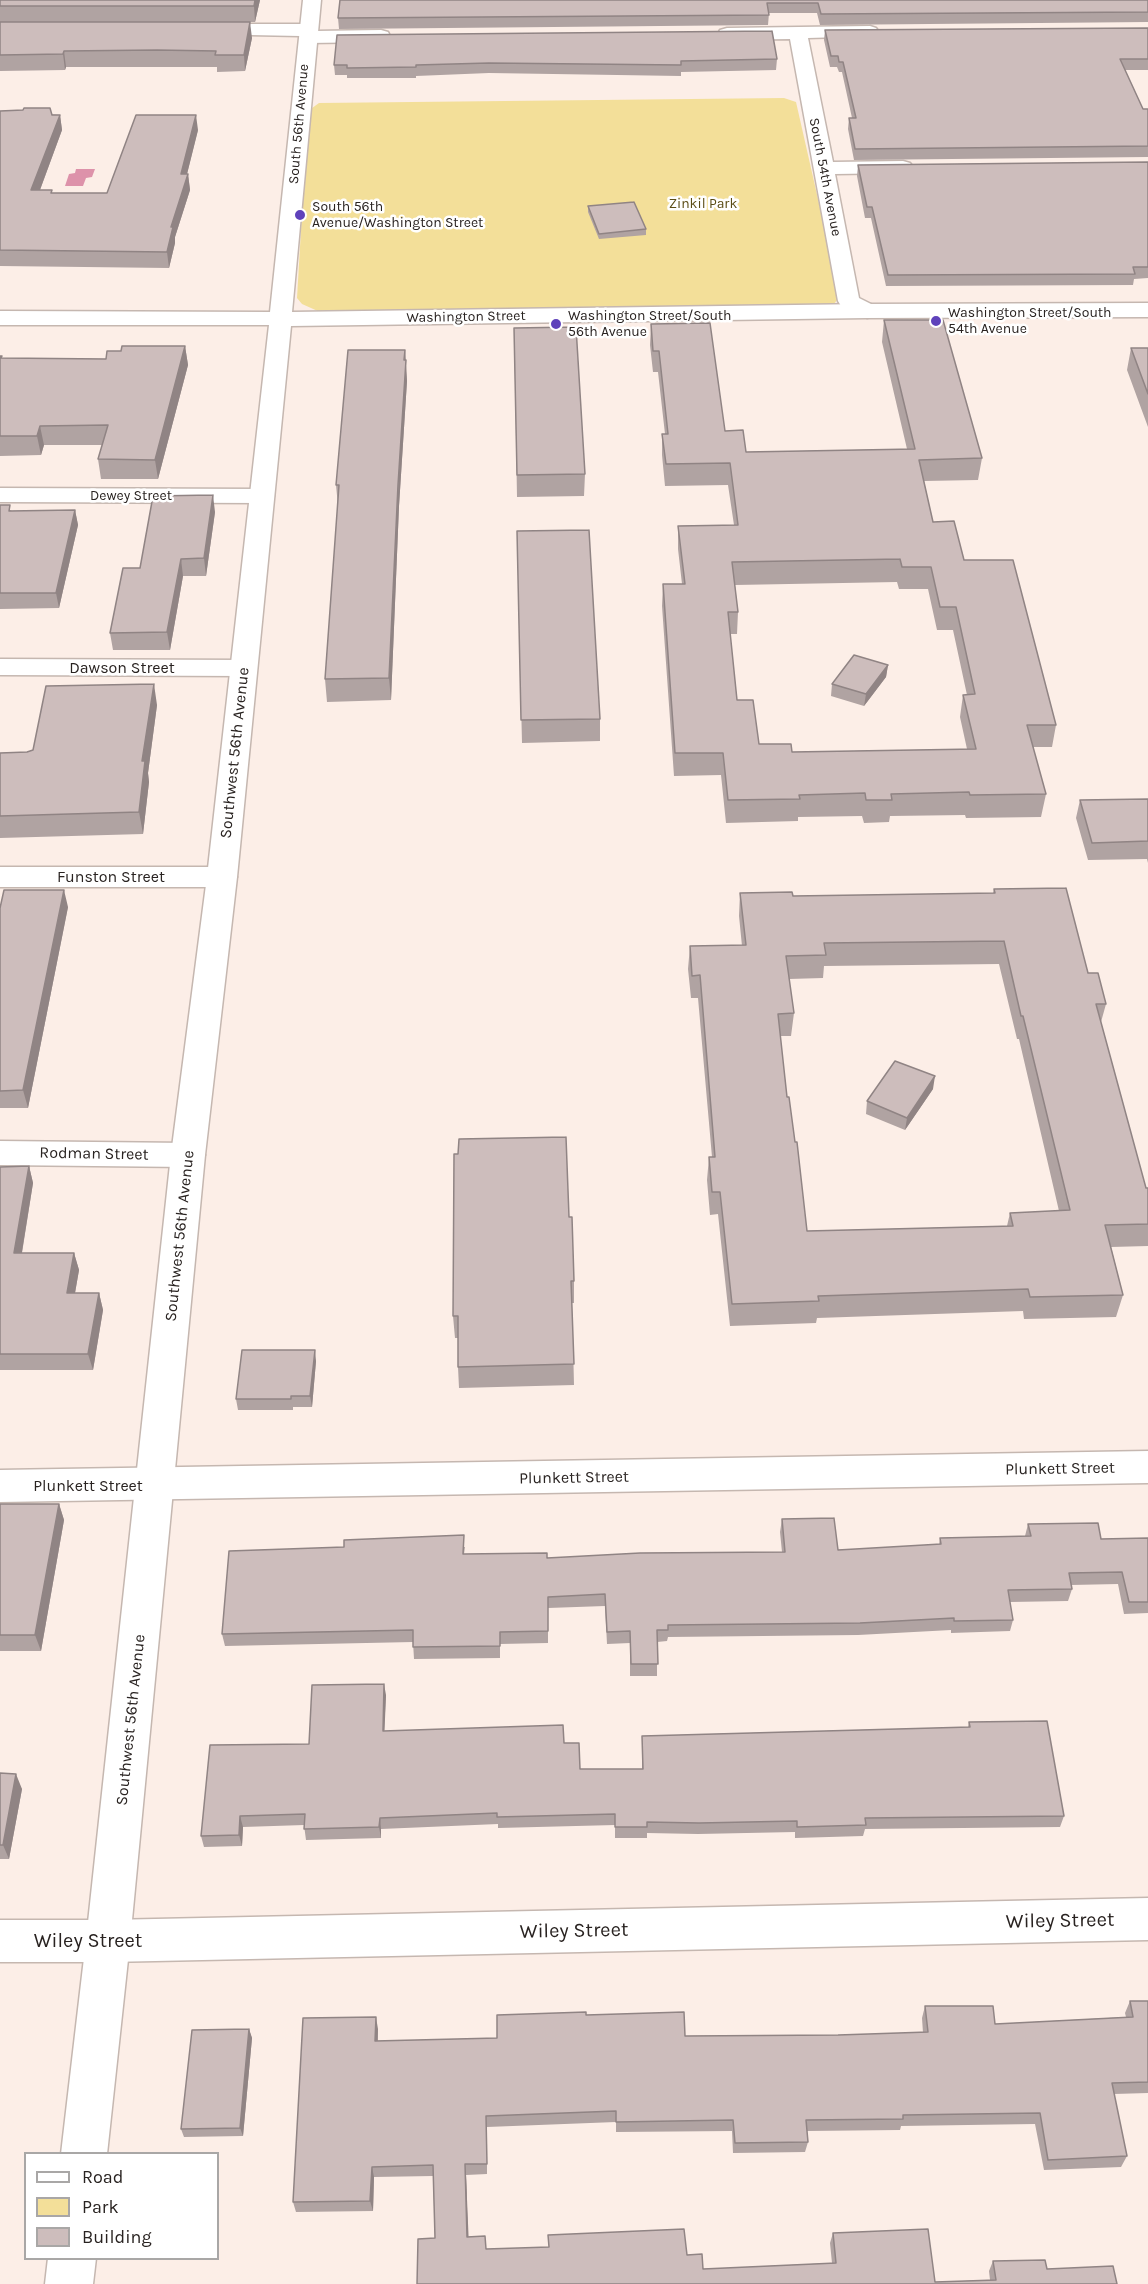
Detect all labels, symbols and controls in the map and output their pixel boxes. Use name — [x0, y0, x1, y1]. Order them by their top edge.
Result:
street label: South 56th Avenue — [285, 63, 313, 185]
street label: South 54th Avenue — [805, 116, 845, 238]
park label: Zinkil Park — [669, 196, 737, 212]
place label: South 56th Avenue/Washington Street — [312, 199, 483, 232]
marker: South 56th Avenue/Washington Street — [293, 208, 307, 222]
place label: Washington Street/South 54th Avenue — [948, 305, 1112, 338]
street label: Washington Street — [406, 308, 526, 326]
place label: Washington Street/South 56th Avenue — [568, 308, 732, 340]
marker: Washington Street/South 54th Avenue — [929, 314, 943, 328]
marker: Washington Street/South 56th Avenue — [549, 317, 563, 331]
street label: Dewey Street — [90, 488, 172, 504]
street label: Dawson Street — [69, 658, 175, 678]
street label: Southwest 56th Avenue — [216, 666, 254, 840]
street label: Funston Street — [57, 867, 165, 887]
street label: Rodman Street — [39, 1143, 149, 1165]
street label: Southwest 56th Avenue — [161, 1149, 199, 1323]
street label: Plunkett Street — [1005, 1458, 1115, 1480]
street label: Plunkett Street — [519, 1467, 629, 1489]
street label: Plunkett Street — [33, 1476, 143, 1496]
street label: Southwest 56th Avenue — [112, 1633, 150, 1807]
street label: Wiley Street — [1005, 1908, 1115, 1934]
street label: Wiley Street — [519, 1918, 629, 1944]
street label: Wiley Street — [34, 1929, 142, 1953]
legend — [24, 2152, 219, 2260]
text: Road — [82, 2166, 123, 2188]
text: Park — [82, 2196, 119, 2218]
text: Building — [82, 2226, 152, 2248]

